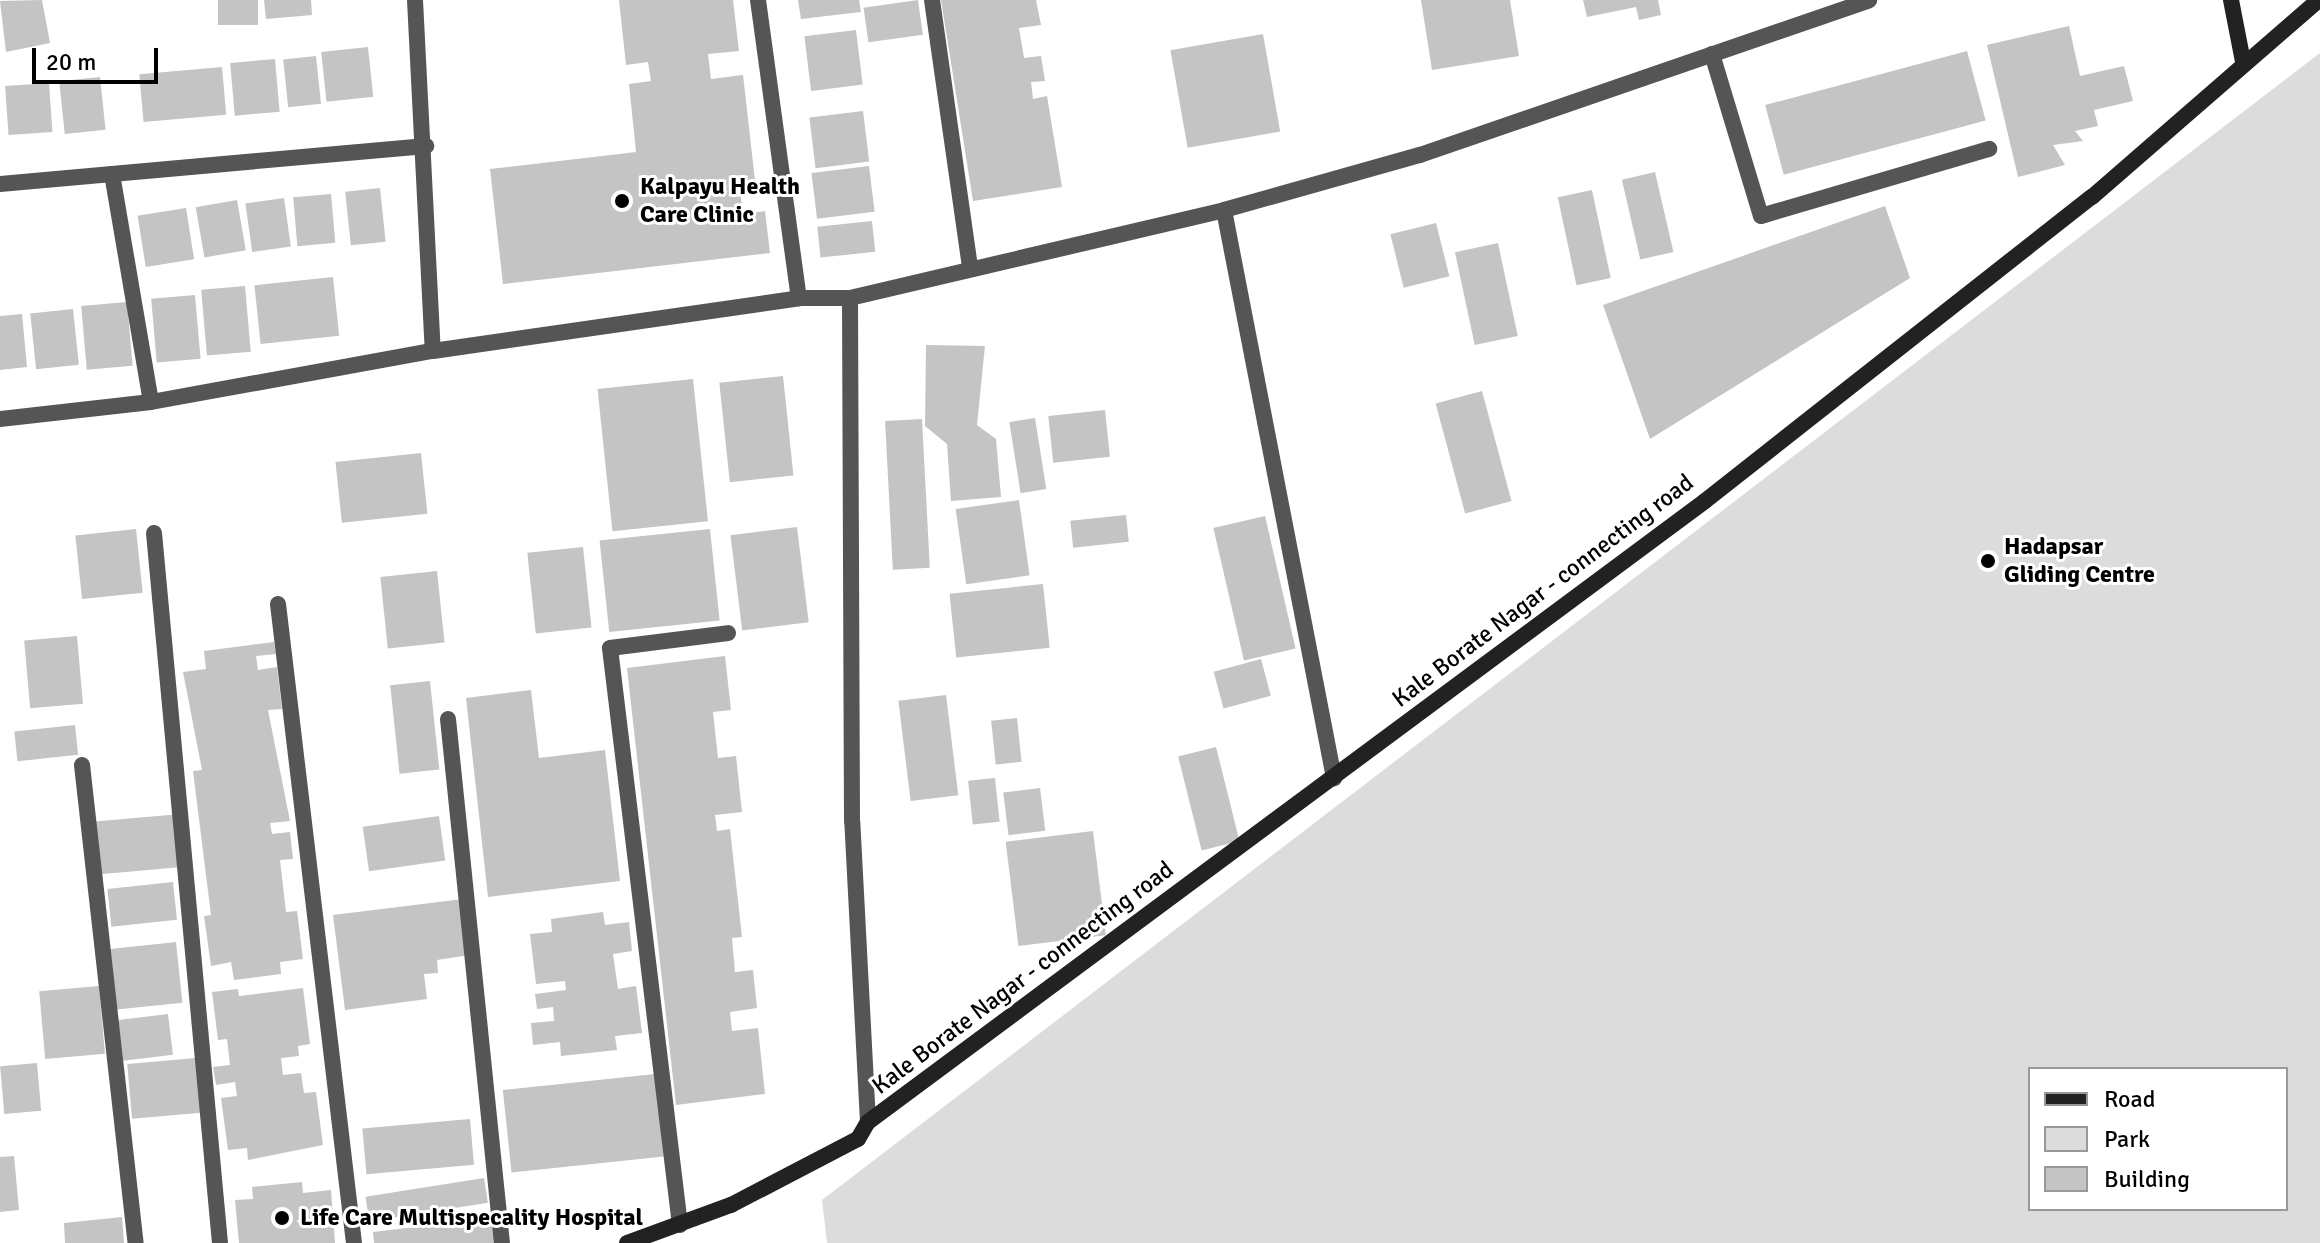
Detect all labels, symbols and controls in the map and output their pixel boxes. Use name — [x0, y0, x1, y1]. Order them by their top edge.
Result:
scale bar — [36, 32, 162, 82]
text: 20 m — [46, 47, 96, 77]
place label: Kalpayu Health Care Clinic — [640, 173, 800, 229]
marker: Kalpayu Health Care Clinic — [611, 190, 633, 212]
street label: Kale Borate Nagar - connecting road — [1387, 468, 1699, 714]
place label: Hadapsar Gliding Centre — [2004, 533, 2155, 589]
marker: Hadapsar Gliding Centre — [1979, 552, 1997, 570]
street label: Kale Borate Nagar - connecting road — [867, 855, 1179, 1101]
legend — [2028, 1067, 2288, 1211]
text: Road — [2104, 1084, 2155, 1114]
text: Park — [2104, 1124, 2150, 1154]
text: Building — [2104, 1164, 2190, 1194]
place label: Life Care Multispecality Hospital — [300, 1204, 643, 1232]
marker: Life Care Multispecality Hospital — [271, 1207, 293, 1229]

